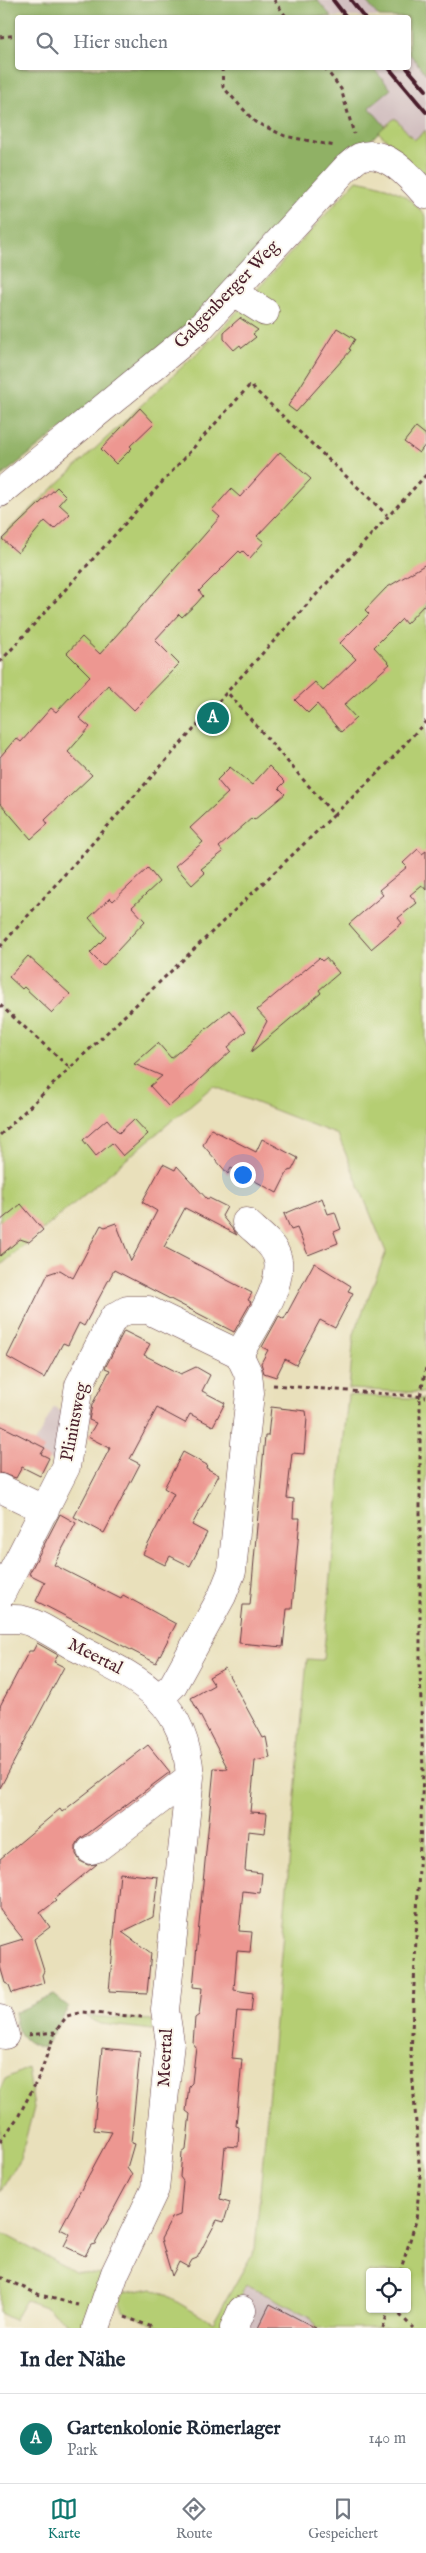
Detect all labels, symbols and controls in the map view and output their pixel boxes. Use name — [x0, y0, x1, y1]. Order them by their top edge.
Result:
search box — [15, 15, 411, 70]
icon: search — [33, 29, 61, 57]
text: Hier suchen — [73, 31, 168, 55]
street label: Galgenberger Weg — [169, 236, 285, 354]
pin: A — [197, 699, 229, 737]
your location — [230, 1162, 256, 1188]
street label: Pliniusweg — [56, 1380, 94, 1463]
street label: Meertal — [64, 1633, 126, 1681]
street label: Meertal — [153, 2028, 179, 2088]
map controls — [366, 2268, 411, 2313]
button: locate — [366, 2268, 411, 2313]
text: In der Nähe — [20, 2347, 126, 2374]
text: Gartenkolonie Römerlager — [67, 2417, 280, 2441]
text: A — [31, 2429, 41, 2449]
text: 140 m — [368, 2429, 406, 2449]
text: Park — [67, 2441, 97, 2461]
tab: Karte — [48, 2495, 80, 2543]
tab: Route — [176, 2495, 213, 2543]
tab: Gespeichert — [308, 2495, 378, 2543]

